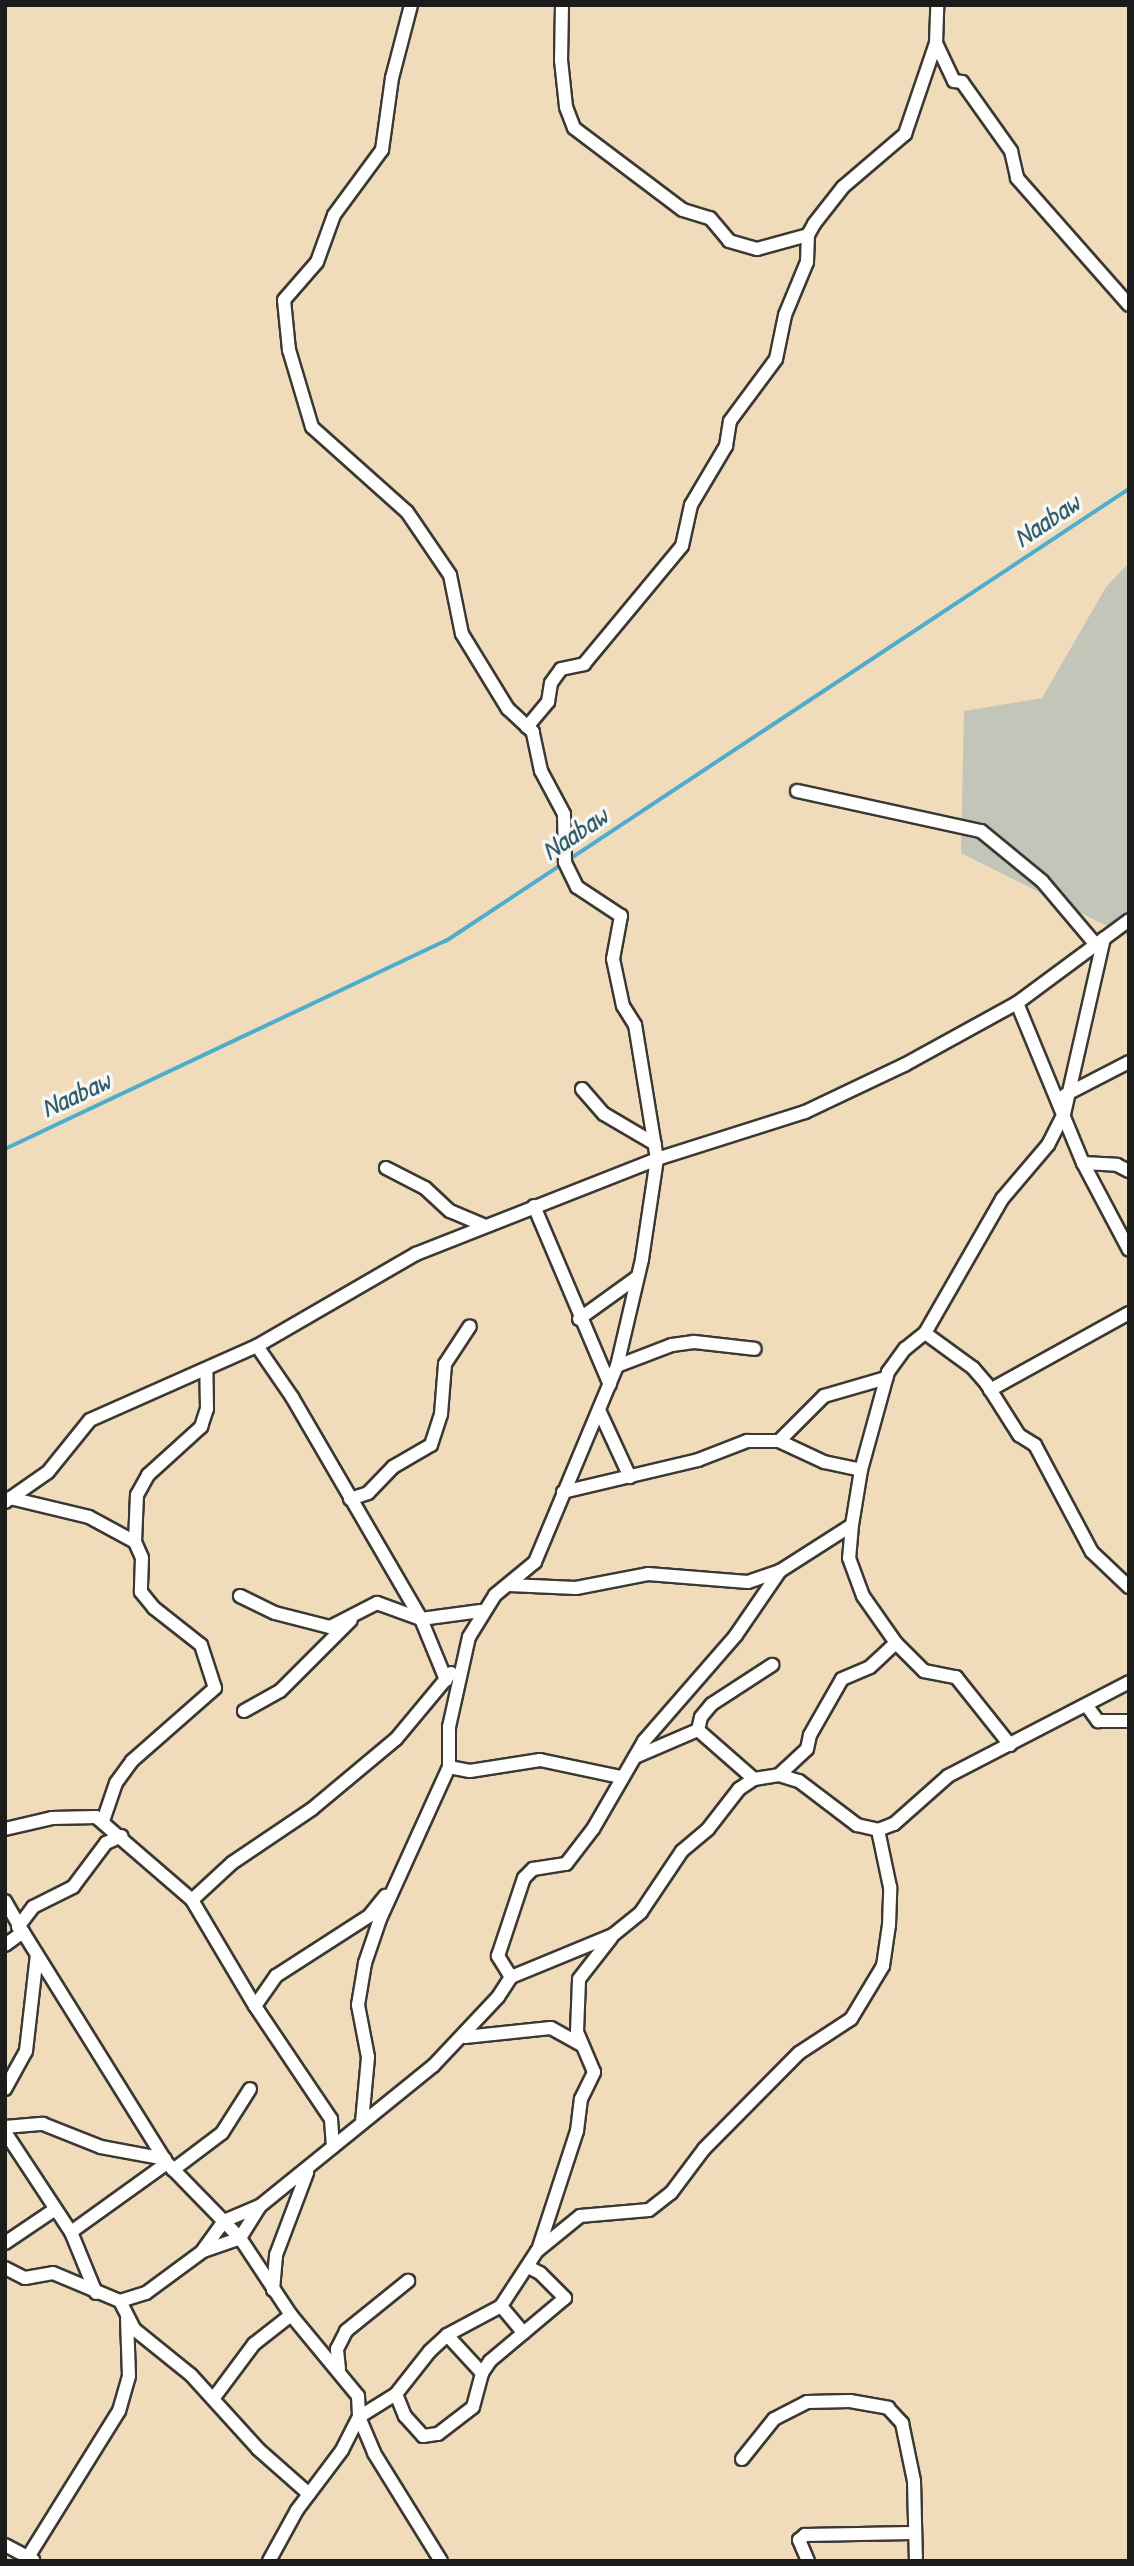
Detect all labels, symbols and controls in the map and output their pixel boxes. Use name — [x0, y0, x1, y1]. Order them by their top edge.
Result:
water label: Naabaw — [1007, 486, 1085, 554]
water label: Naabaw — [535, 799, 613, 867]
water label: Naabaw — [35, 1063, 115, 1125]

